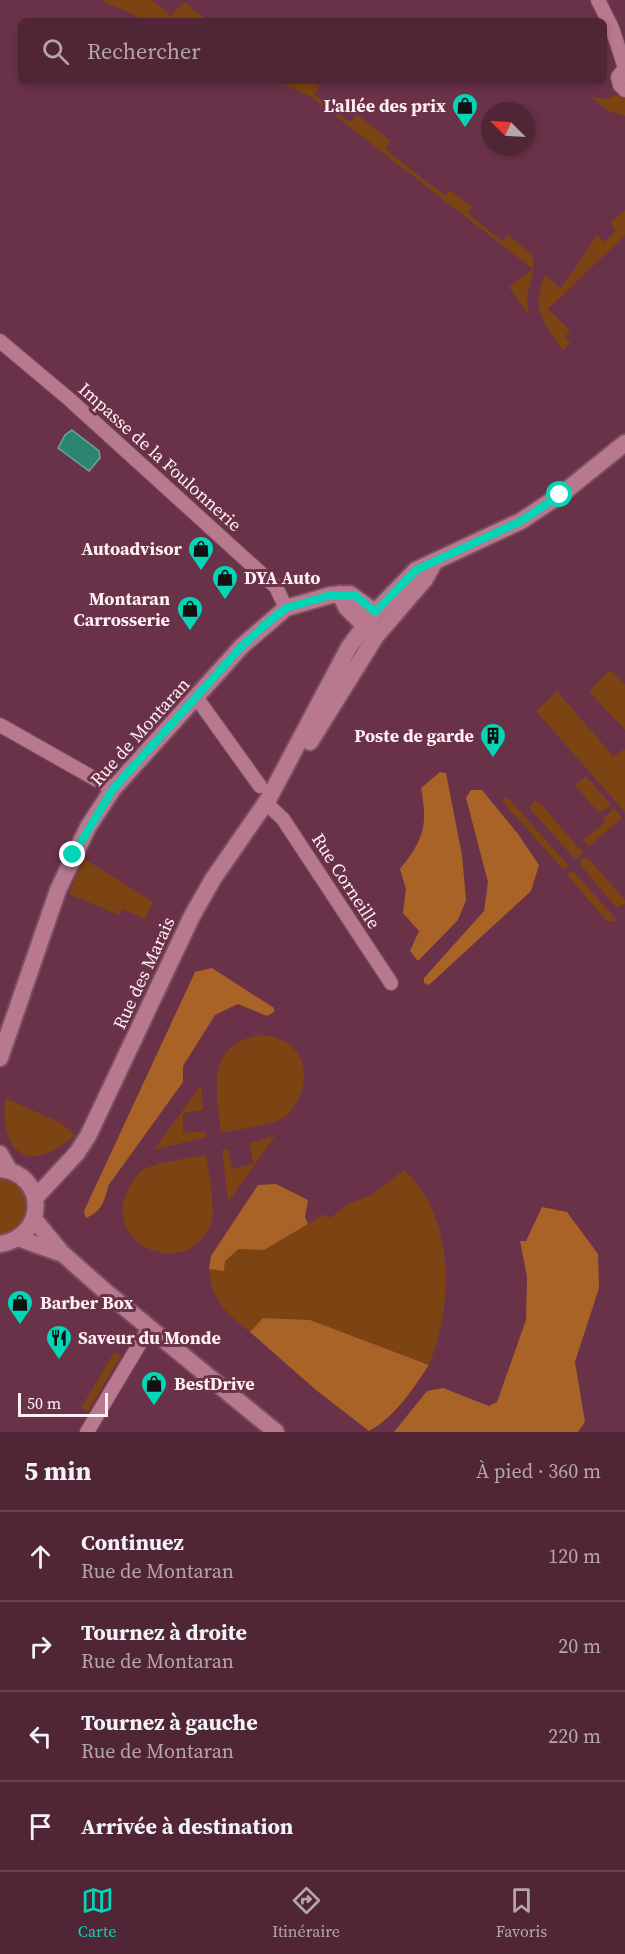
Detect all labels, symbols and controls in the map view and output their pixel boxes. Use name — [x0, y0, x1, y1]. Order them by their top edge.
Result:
search box — [18, 18, 607, 84]
icon: search — [39, 35, 72, 68]
text: Rechercher — [87, 36, 201, 66]
shop icon: L'allée des prix — [450, 91, 480, 129]
place label: L'allée des prix — [323, 93, 446, 118]
north arrow — [481, 102, 535, 156]
street label: Impasse de la Foulonnerie — [73, 377, 247, 537]
route start — [546, 481, 572, 507]
shop icon: Autoadvisor — [186, 534, 216, 572]
place label: Autoadvisor — [81, 536, 183, 561]
shop icon: DYA Auto — [210, 563, 240, 601]
place label: DYA Auto — [244, 565, 320, 590]
place label: Montaran Carrosserie — [73, 586, 170, 632]
shop icon: Montaran Carrosserie — [175, 594, 205, 632]
street label: Rue de Montaran — [84, 672, 195, 791]
building icon: Poste de garde — [478, 721, 508, 759]
place label: Poste de garde — [354, 723, 474, 748]
street label: Rue Corneille — [306, 828, 387, 933]
route end — [59, 841, 85, 867]
street label: Rue des Marais — [107, 912, 181, 1033]
shop icon: Barber Box — [5, 1288, 35, 1326]
place label: Barber Box — [40, 1290, 134, 1315]
restaurant icon: Saveur du Monde — [44, 1323, 74, 1361]
place label: Saveur du Monde — [78, 1325, 221, 1350]
shop icon: BestDrive — [139, 1369, 169, 1407]
place label: BestDrive — [174, 1371, 255, 1396]
scale bar — [18, 1390, 108, 1418]
text: 50 m — [27, 1392, 61, 1414]
text: 5 min — [24, 1453, 91, 1489]
text: À pied · 360 m — [476, 1457, 601, 1485]
text: Continuez — [81, 1527, 184, 1557]
icon: ahead — [24, 1540, 57, 1573]
text: 120 m — [548, 1542, 601, 1570]
text: Rue de Montaran — [81, 1557, 234, 1585]
text: Tournez à droite — [81, 1617, 247, 1647]
icon: right — [24, 1630, 57, 1663]
text: 20 m — [558, 1632, 601, 1660]
text: Rue de Montaran — [81, 1647, 234, 1675]
text: Tournez à gauche — [81, 1707, 258, 1737]
icon: left — [24, 1720, 57, 1753]
text: 220 m — [548, 1722, 601, 1750]
text: Rue de Montaran — [81, 1737, 234, 1765]
icon: arrive — [24, 1810, 57, 1843]
text: Arrivée à destination — [81, 1811, 293, 1841]
tab: Carte — [78, 1884, 116, 1942]
tab: Itinéraire — [272, 1884, 340, 1942]
tab: Favoris — [496, 1884, 547, 1942]

